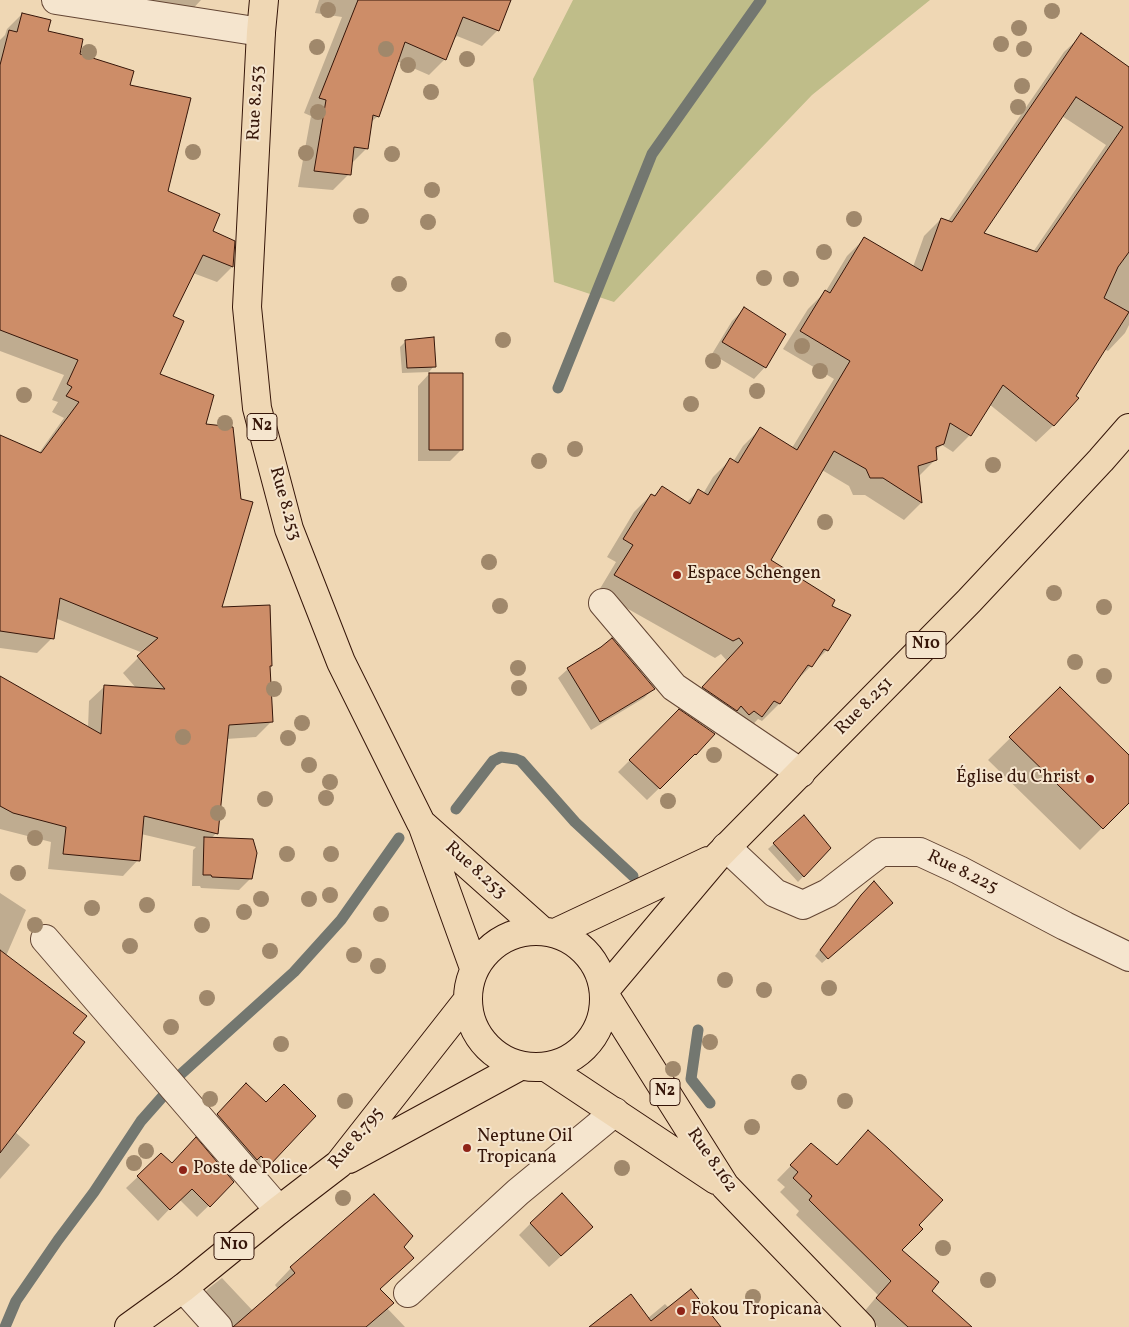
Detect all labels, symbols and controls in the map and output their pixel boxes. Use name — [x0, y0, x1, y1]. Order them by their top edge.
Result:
street label: Rue 8.253 — [244, 65, 270, 141]
road number: N2 — [247, 414, 277, 441]
street label: Rue 8.253 — [263, 465, 305, 543]
place label: Espace Schengen — [687, 564, 821, 586]
marker: Espace Schengen — [671, 569, 683, 581]
road number: N10 — [906, 632, 946, 658]
street label: Rue 8.251 — [831, 673, 899, 741]
place label: Église du Christ — [956, 768, 1080, 790]
marker: Église du Christ — [1084, 773, 1096, 785]
street label: Rue 8.253 — [440, 838, 510, 904]
street label: Rue 8.225 — [923, 847, 1001, 899]
road number: N2 — [650, 1078, 680, 1106]
street label: Rue 8.795 — [325, 1104, 389, 1174]
street label: Rue 8.162 — [681, 1125, 741, 1197]
place label: Neptune Oil Tropicana — [477, 1127, 573, 1170]
marker: Neptune Oil Tropicana — [461, 1142, 473, 1154]
place label: Poste de Police — [193, 1159, 308, 1181]
marker: Poste de Police — [177, 1164, 189, 1176]
road number: N10 — [214, 1232, 254, 1260]
place label: Fokou Tropicana — [691, 1300, 822, 1322]
marker: Fokou Tropicana — [675, 1305, 687, 1317]

